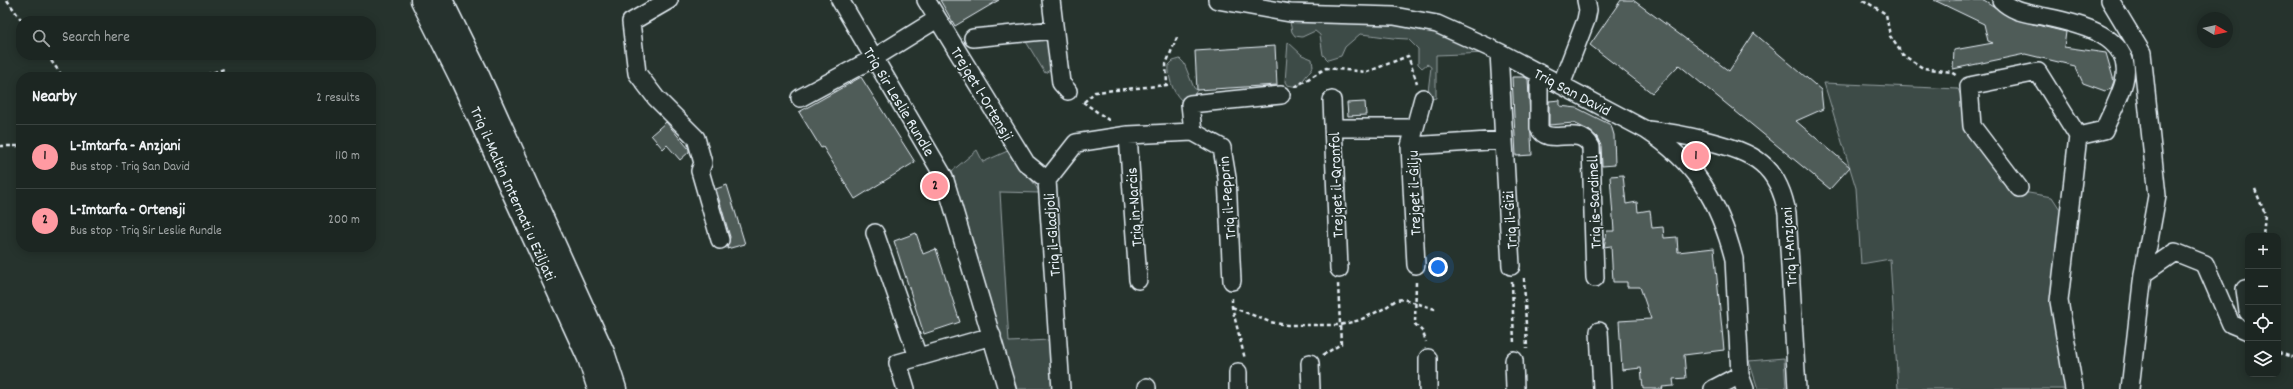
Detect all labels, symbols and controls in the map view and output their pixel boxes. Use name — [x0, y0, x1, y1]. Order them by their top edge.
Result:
north arrow — [2197, 12, 2233, 48]
search box — [16, 16, 376, 60]
icon: search — [30, 27, 52, 49]
text: Search here — [62, 27, 130, 49]
street label: Triq Sir Leslie Rundle — [856, 43, 940, 161]
street label: Trejqet l-Ortensji — [944, 43, 1018, 146]
street label: Triq San David — [1529, 63, 1615, 123]
text: Nearby — [32, 86, 76, 110]
text: 2 results — [316, 89, 360, 108]
street label: Triq il-Maltin Internati u Eżiljati — [463, 103, 561, 285]
street label: Trejqet il-Qronfol — [1324, 131, 1351, 238]
text: L-Imtarfa - Anzjani — [70, 136, 180, 158]
pin: 1 — [1683, 141, 1709, 171]
text: 1 — [44, 147, 46, 166]
text: 110 m — [335, 147, 360, 166]
street label: Trejqet il-Ġilju — [1403, 150, 1428, 236]
street label: Triq is-Sardinell — [1582, 154, 1609, 249]
street label: Triq il-Pepprin — [1213, 155, 1244, 240]
text: Bus stop · Triq San David — [70, 158, 190, 177]
street label: Triq in-Narċis — [1121, 166, 1150, 247]
pin: 2 — [922, 171, 948, 201]
street label: Triq il-Ġiżi — [1498, 190, 1525, 250]
street label: Triq il-Gladjoli — [1039, 192, 1068, 277]
text: L-Imtarfa - Ortensji — [70, 200, 185, 222]
street label: Triq l-Anzjani — [1776, 206, 1805, 287]
text: 2 — [42, 211, 48, 230]
text: 200 m — [328, 211, 360, 230]
text: Bus stop · Triq Sir Leslie Rundle — [70, 222, 222, 241]
map controls — [2245, 233, 2281, 377]
button: + — [2245, 233, 2281, 269]
your location — [1428, 257, 1448, 277]
button: − — [2245, 269, 2281, 305]
button: locate — [2245, 305, 2281, 341]
button: layers — [2245, 341, 2281, 377]

